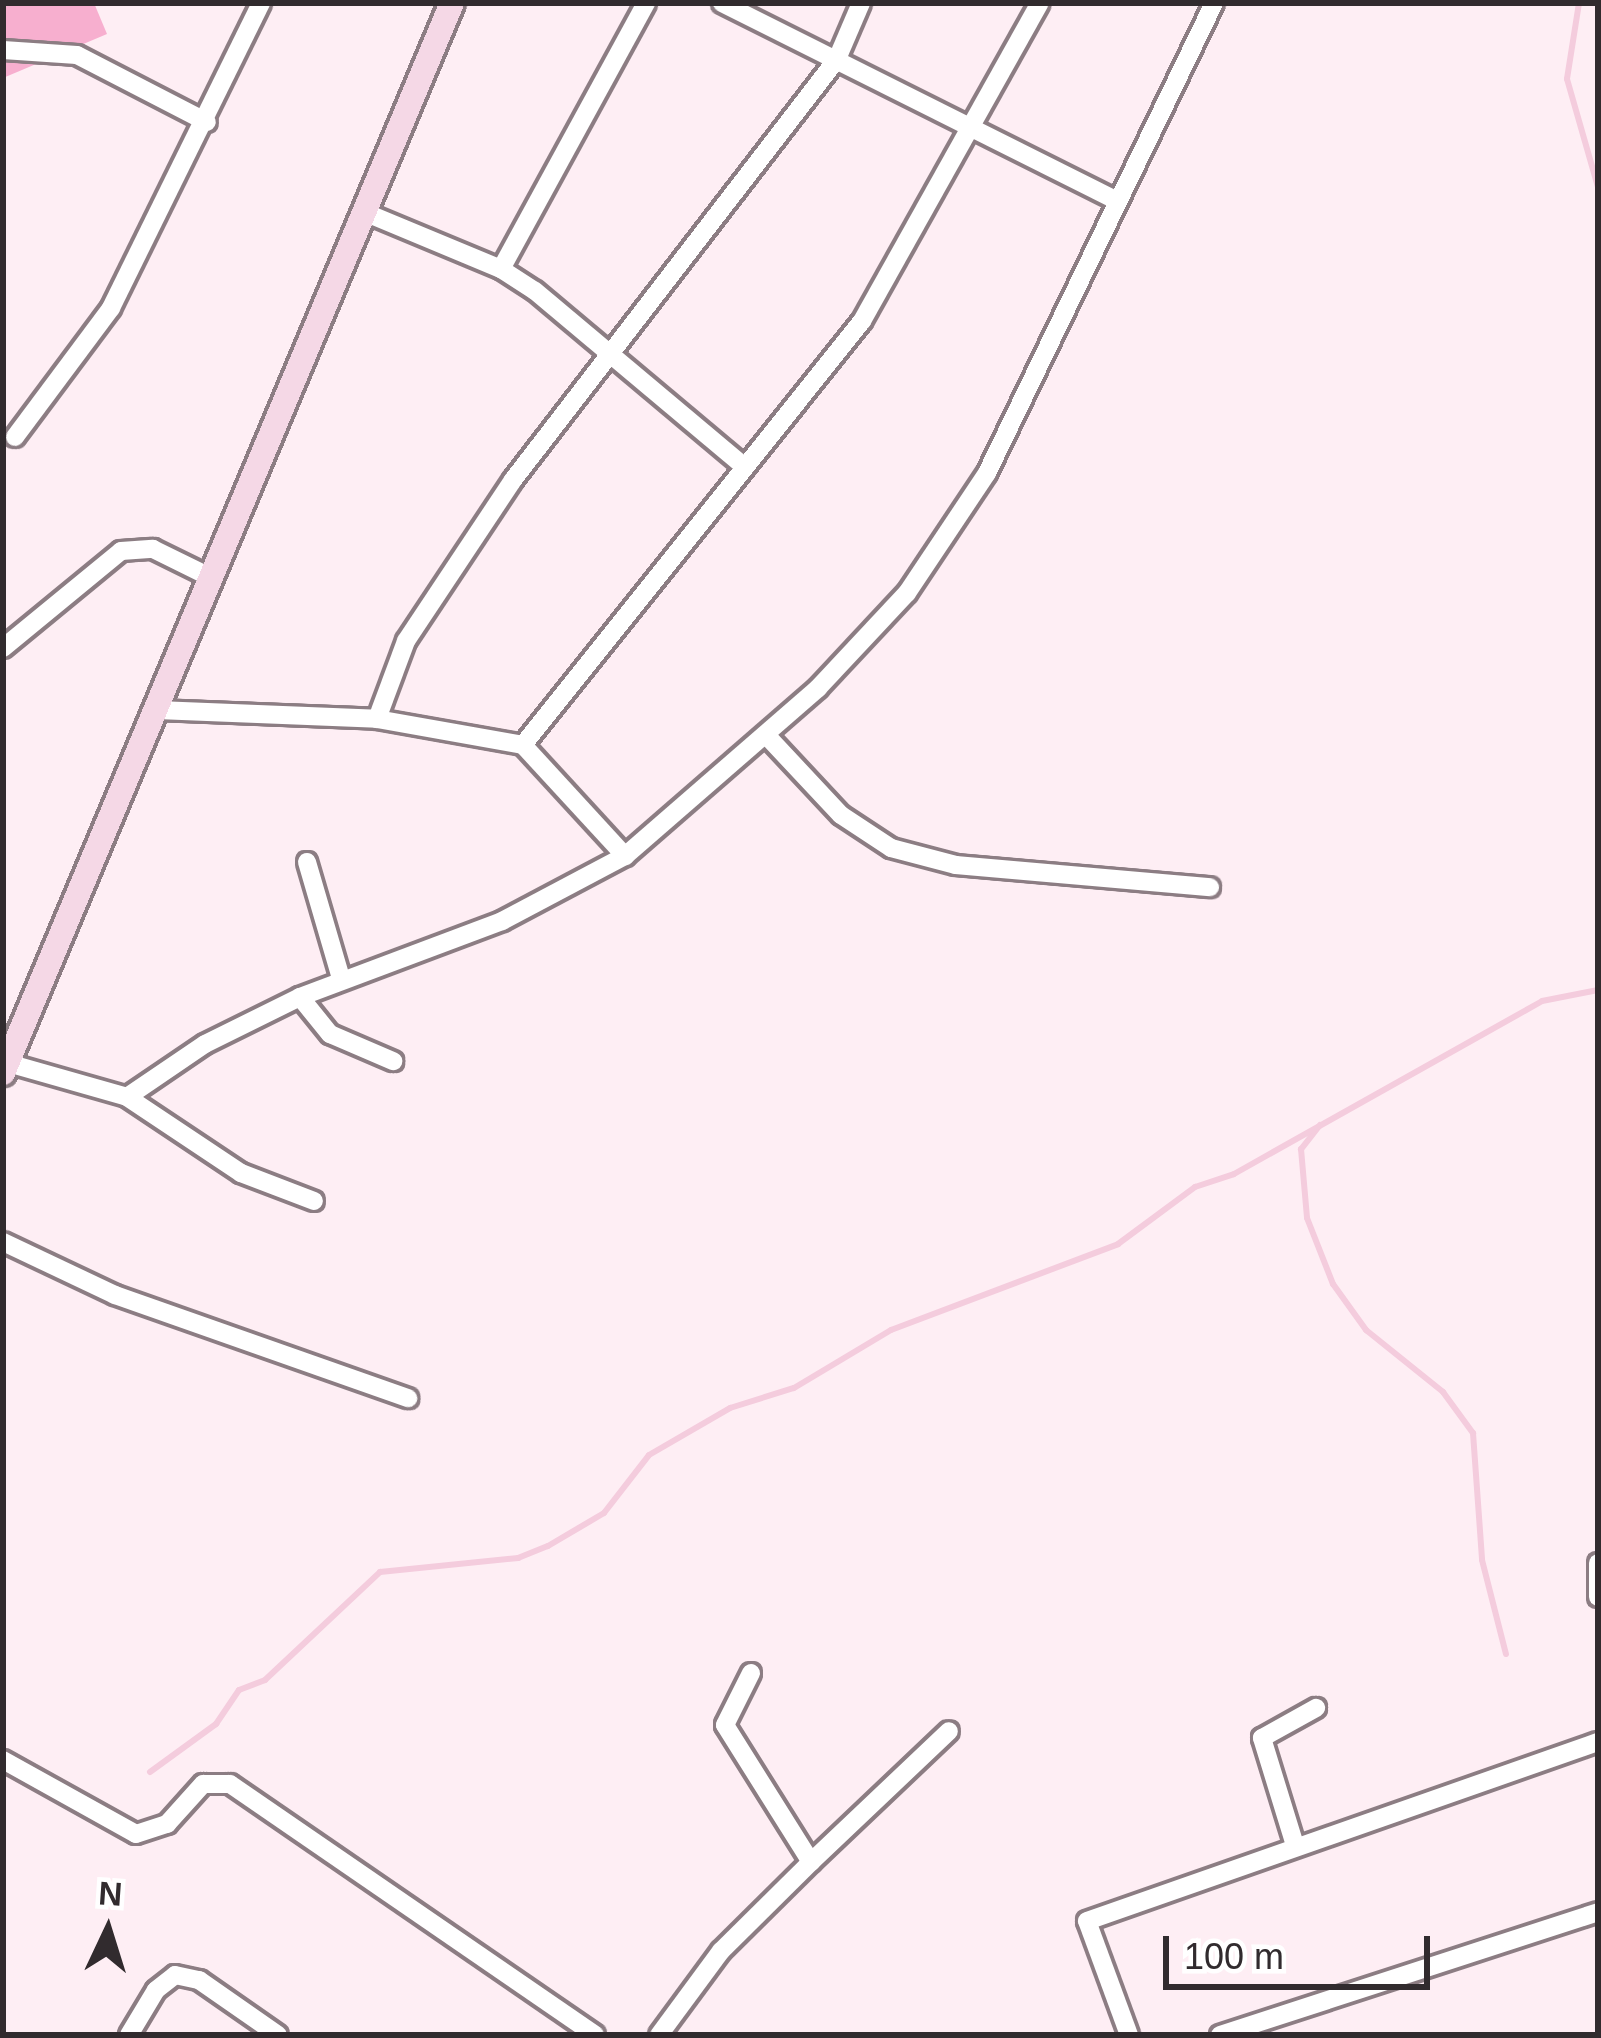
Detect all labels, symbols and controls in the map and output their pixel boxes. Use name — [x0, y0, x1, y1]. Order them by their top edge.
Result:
north arrow — [48, 1870, 168, 1990]
text: N — [97, 1874, 124, 1913]
scale bar — [1169, 1912, 1436, 1986]
text: 100 m — [1184, 1936, 1284, 1977]

